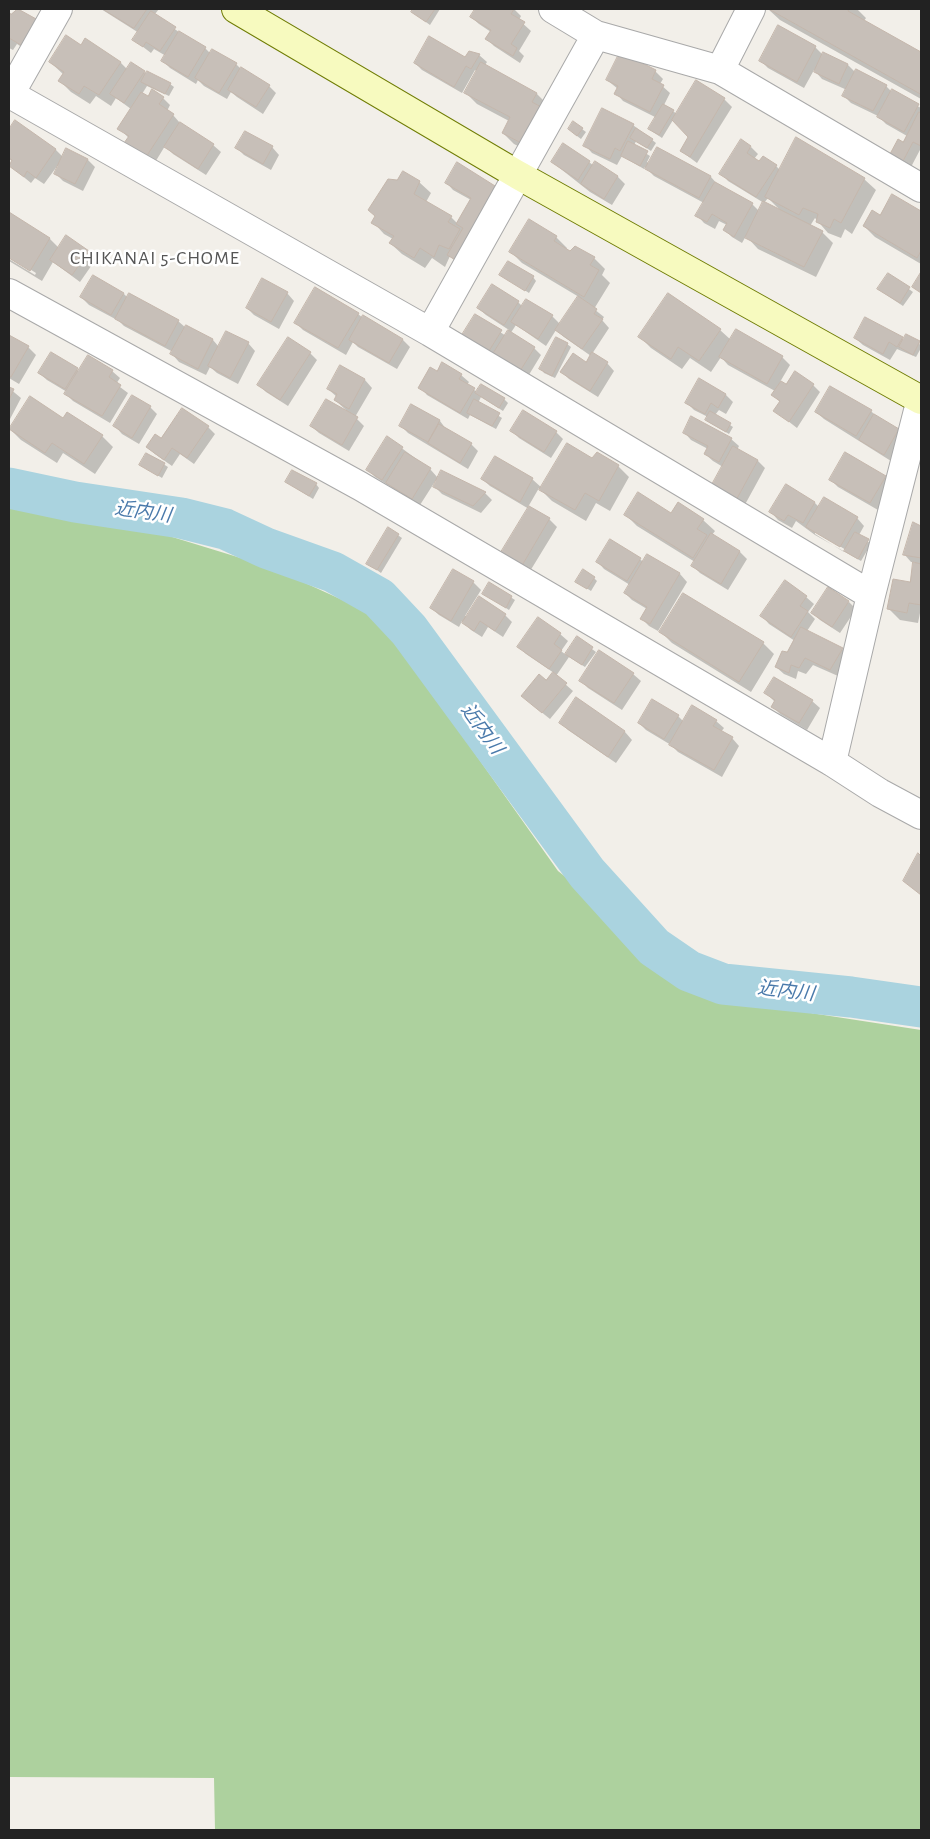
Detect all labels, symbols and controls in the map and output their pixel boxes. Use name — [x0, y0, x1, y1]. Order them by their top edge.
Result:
district label: CHIKANAI 5-CHOME — [68, 247, 242, 269]
water label: 近内川 — [113, 497, 173, 527]
water label: 近内川 — [456, 699, 508, 759]
water label: 近内川 — [756, 976, 816, 1006]

